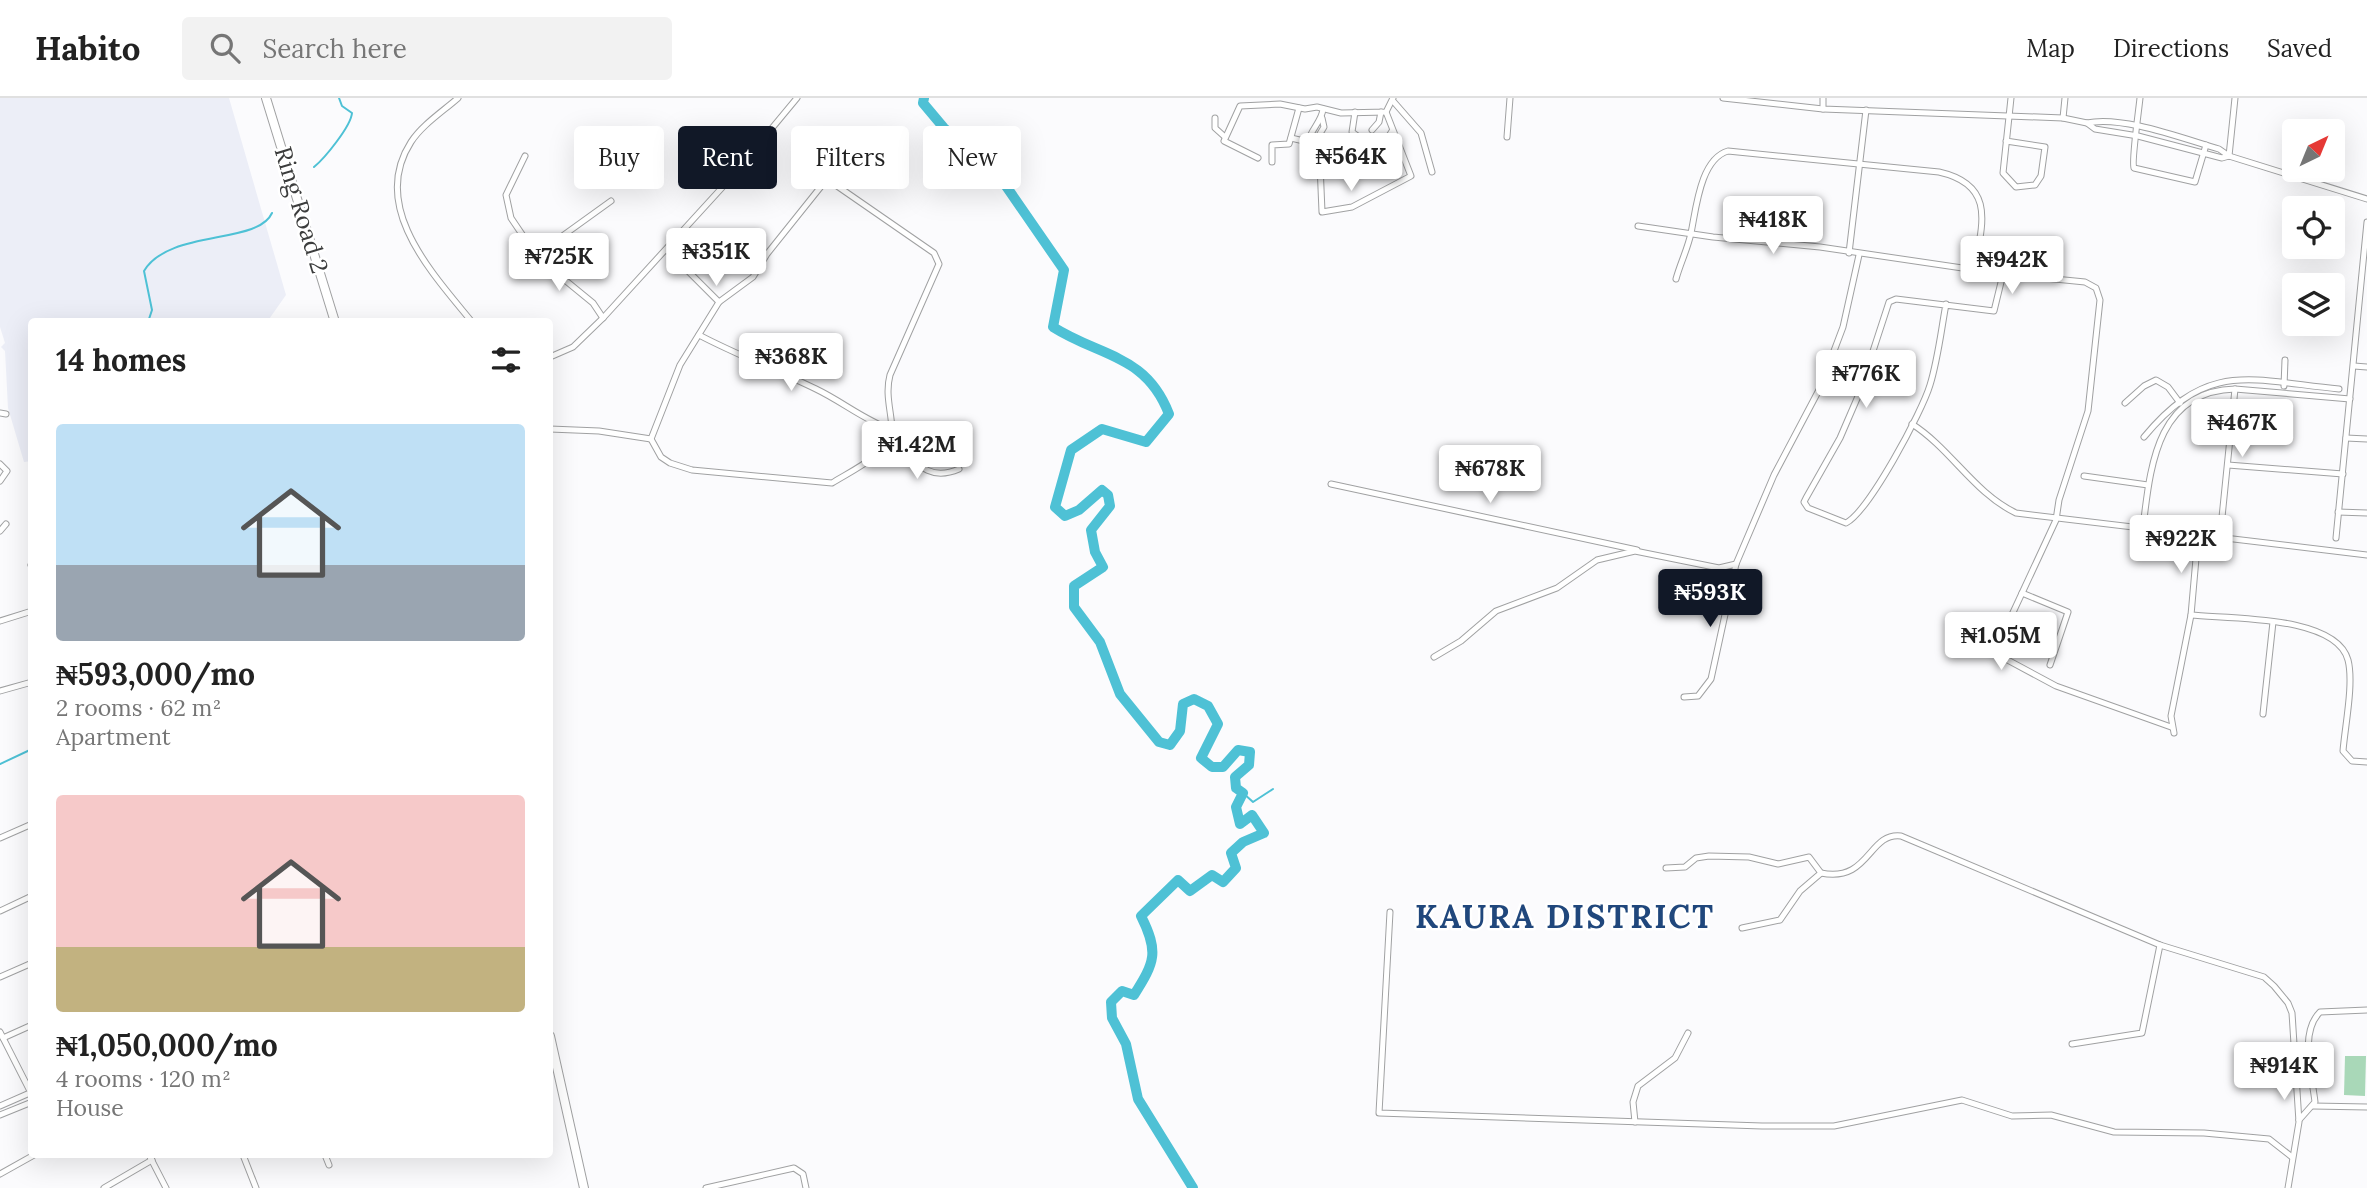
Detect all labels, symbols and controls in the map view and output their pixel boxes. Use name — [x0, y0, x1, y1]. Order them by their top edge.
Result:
search box — [182, 17, 672, 80]
text: Habito — [35, 27, 140, 69]
icon: search — [206, 29, 244, 67]
text: Search here — [262, 32, 407, 65]
text: Map — [2026, 33, 2075, 64]
text: Directions — [2113, 33, 2229, 64]
text: Saved — [2267, 33, 2332, 64]
north arrow — [2282, 119, 2345, 182]
map controls — [2282, 119, 2345, 336]
chip: Buy — [574, 126, 664, 189]
chip: Rent — [678, 126, 777, 189]
chip: Filters — [791, 126, 909, 189]
chip: New — [923, 126, 1021, 189]
pin: ₦564K — [1302, 134, 1400, 193]
text: ₦564K — [1315, 141, 1387, 170]
street label: Ring Road 2 — [268, 143, 335, 277]
button: locate — [2282, 196, 2345, 259]
pin: ₦418K — [1724, 197, 1822, 256]
text: ₦418K — [1739, 204, 1807, 233]
pin: ₦351K — [667, 228, 765, 288]
pin: ₦725K — [510, 234, 608, 293]
text: ₦351K — [682, 236, 750, 265]
pin: ₦942K — [1963, 236, 2061, 296]
text: ₦725K — [525, 241, 593, 270]
text: ₦942K — [1976, 244, 2048, 273]
button: layers — [2282, 273, 2345, 336]
pin: ₦368K — [742, 334, 840, 393]
text: 14 homes — [56, 341, 186, 379]
icon: filters — [487, 341, 525, 379]
text: ₦368K — [755, 341, 827, 370]
pin: ₦776K — [1817, 350, 1915, 410]
text: ₦776K — [1832, 358, 1900, 387]
pin: ₦467K — [2193, 400, 2291, 459]
text: ₦467K — [2207, 407, 2277, 436]
pin: ₦1.42M — [860, 422, 974, 481]
text: ₦1.42M — [878, 429, 956, 458]
pin: ₦678K — [1441, 446, 1539, 505]
text: ₦678K — [1455, 453, 1525, 482]
icon: home — [228, 470, 354, 596]
pin: ₦922K — [2132, 516, 2230, 575]
text: ₦922K — [2146, 523, 2216, 552]
pin: ₦593K — [1661, 570, 1759, 629]
text: ₦593K — [1674, 577, 1746, 606]
pin: ₦1.05M — [1944, 612, 2058, 672]
text: ₦1.05M — [1961, 620, 2041, 649]
text: ₦593,000/mo — [56, 655, 255, 693]
text: 2 rooms · 62 m² — [56, 693, 221, 722]
text: Apartment — [56, 722, 171, 751]
icon: home — [228, 841, 354, 967]
district label: KAURA DISTRICT — [1415, 896, 1715, 937]
text: ₦1,050,000/mo — [56, 1026, 278, 1064]
pin: ₦914K — [2235, 1042, 2333, 1102]
text: ₦914K — [2250, 1050, 2318, 1079]
text: 4 rooms · 120 m² — [56, 1064, 231, 1093]
text: House — [56, 1093, 124, 1122]

